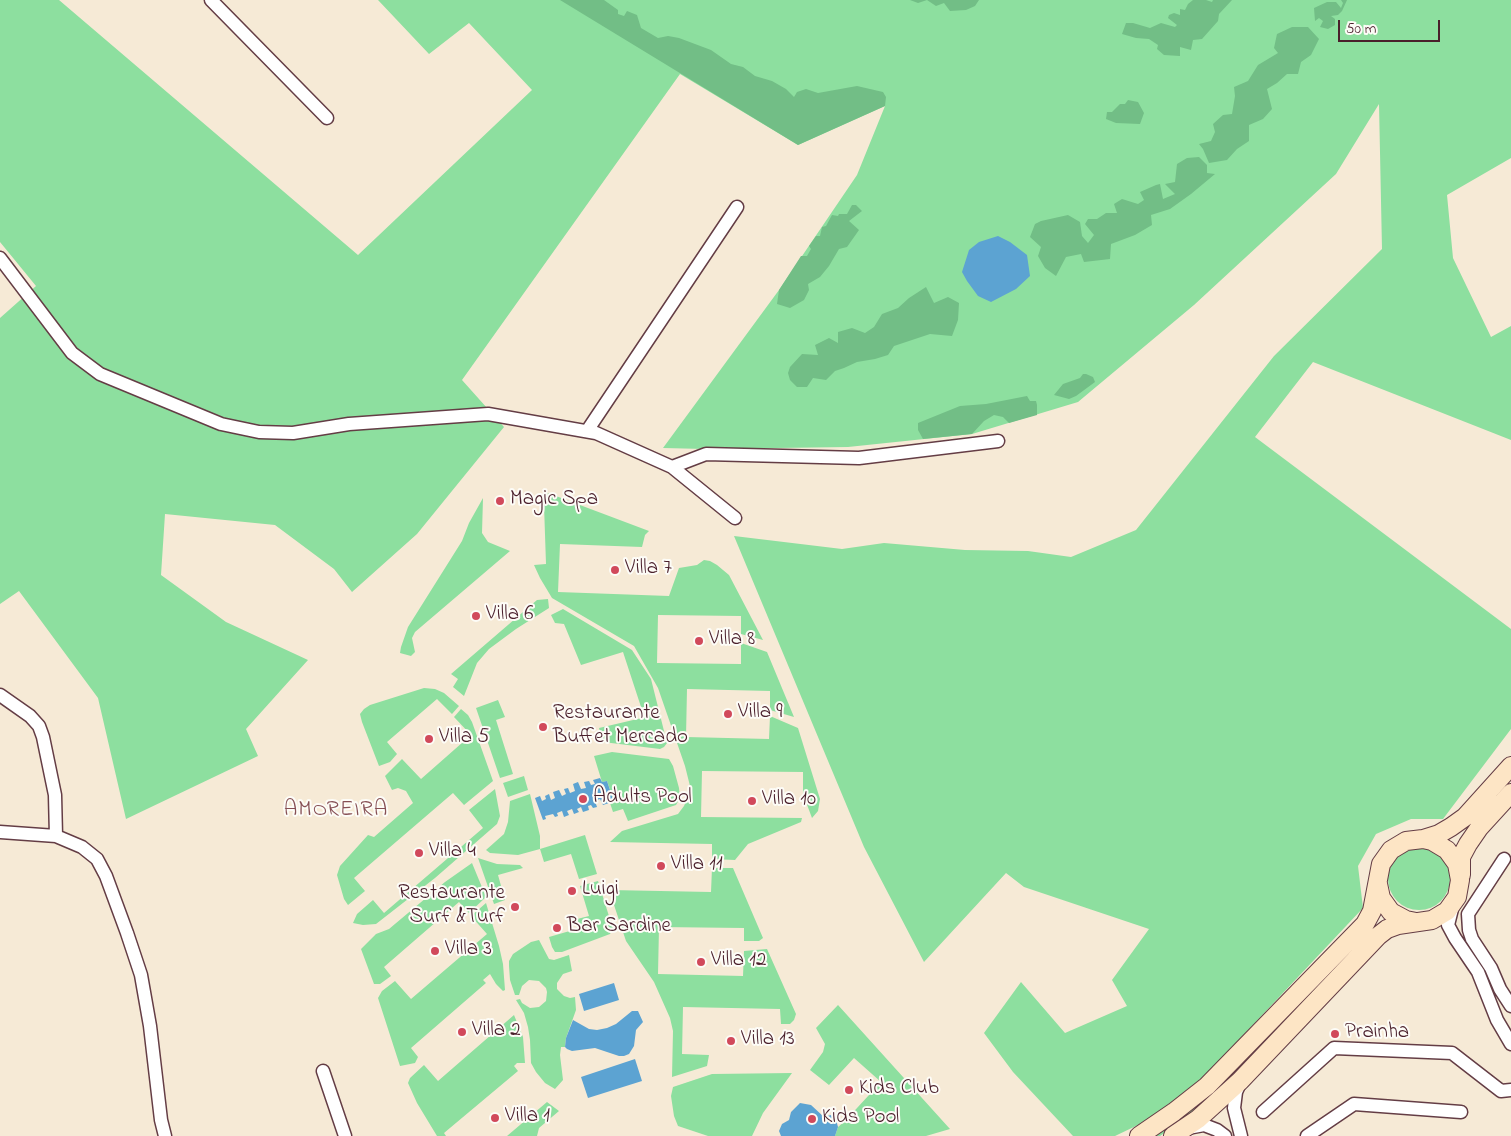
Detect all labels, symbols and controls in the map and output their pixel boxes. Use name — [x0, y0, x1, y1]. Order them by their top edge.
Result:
scale bar — [1341, 10, 1444, 42]
text: 50 m — [1346, 18, 1376, 40]
place label: Magic Spa — [510, 488, 598, 514]
marker: Magic Spa — [494, 495, 506, 507]
place label: Villa 7 — [625, 557, 672, 583]
marker: Villa 7 — [609, 564, 621, 576]
place label: Villa 6 — [486, 603, 534, 629]
marker: Villa 6 — [470, 610, 482, 622]
place label: Villa 8 — [709, 628, 755, 654]
marker: Villa 8 — [693, 635, 705, 647]
place label: Villa 9 — [738, 701, 783, 727]
place label: Restaurante Buffet Mercado — [553, 702, 688, 752]
marker: Villa 9 — [722, 708, 734, 720]
marker: Restaurante Buffet Mercado — [537, 721, 549, 733]
place label: Villa 5 — [439, 726, 489, 752]
marker: Villa 5 — [423, 733, 435, 745]
place label: Adults Pool — [593, 786, 692, 812]
place label: Villa 10 — [762, 788, 816, 814]
marker: Adults Pool — [577, 793, 589, 805]
marker: Villa 10 — [746, 795, 758, 807]
district label: AMOREIRA — [283, 798, 389, 824]
place label: Villa 4 — [429, 840, 476, 866]
marker: Villa 4 — [413, 847, 425, 859]
place label: Villa 11 — [671, 853, 723, 879]
marker: Villa 11 — [655, 860, 667, 872]
place label: Luigi — [582, 878, 619, 904]
place label: Restaurante Surf &Turf — [398, 882, 505, 932]
marker: Luigi — [566, 885, 578, 897]
marker: Restaurante Surf &Turf — [509, 901, 521, 913]
place label: Bar Sardine — [567, 915, 671, 941]
marker: Bar Sardine — [551, 922, 563, 934]
place label: Villa 3 — [445, 938, 492, 964]
marker: Villa 3 — [429, 945, 441, 957]
place label: Villa 12 — [711, 949, 766, 975]
marker: Villa 12 — [695, 956, 707, 968]
place label: Villa 2 — [472, 1019, 521, 1045]
place label: Prainha — [1345, 1021, 1409, 1047]
marker: Villa 2 — [456, 1026, 468, 1038]
place label: Villa 13 — [741, 1028, 795, 1054]
marker: Prainha — [1329, 1028, 1341, 1040]
marker: Villa 13 — [725, 1035, 737, 1047]
place label: Kids Club — [859, 1077, 939, 1103]
marker: Kids Club — [843, 1084, 855, 1096]
place label: Villa 1 — [505, 1105, 550, 1131]
place label: Kids Pool — [822, 1106, 899, 1132]
marker: Villa 1 — [489, 1112, 501, 1124]
marker: Kids Pool — [806, 1113, 818, 1125]

